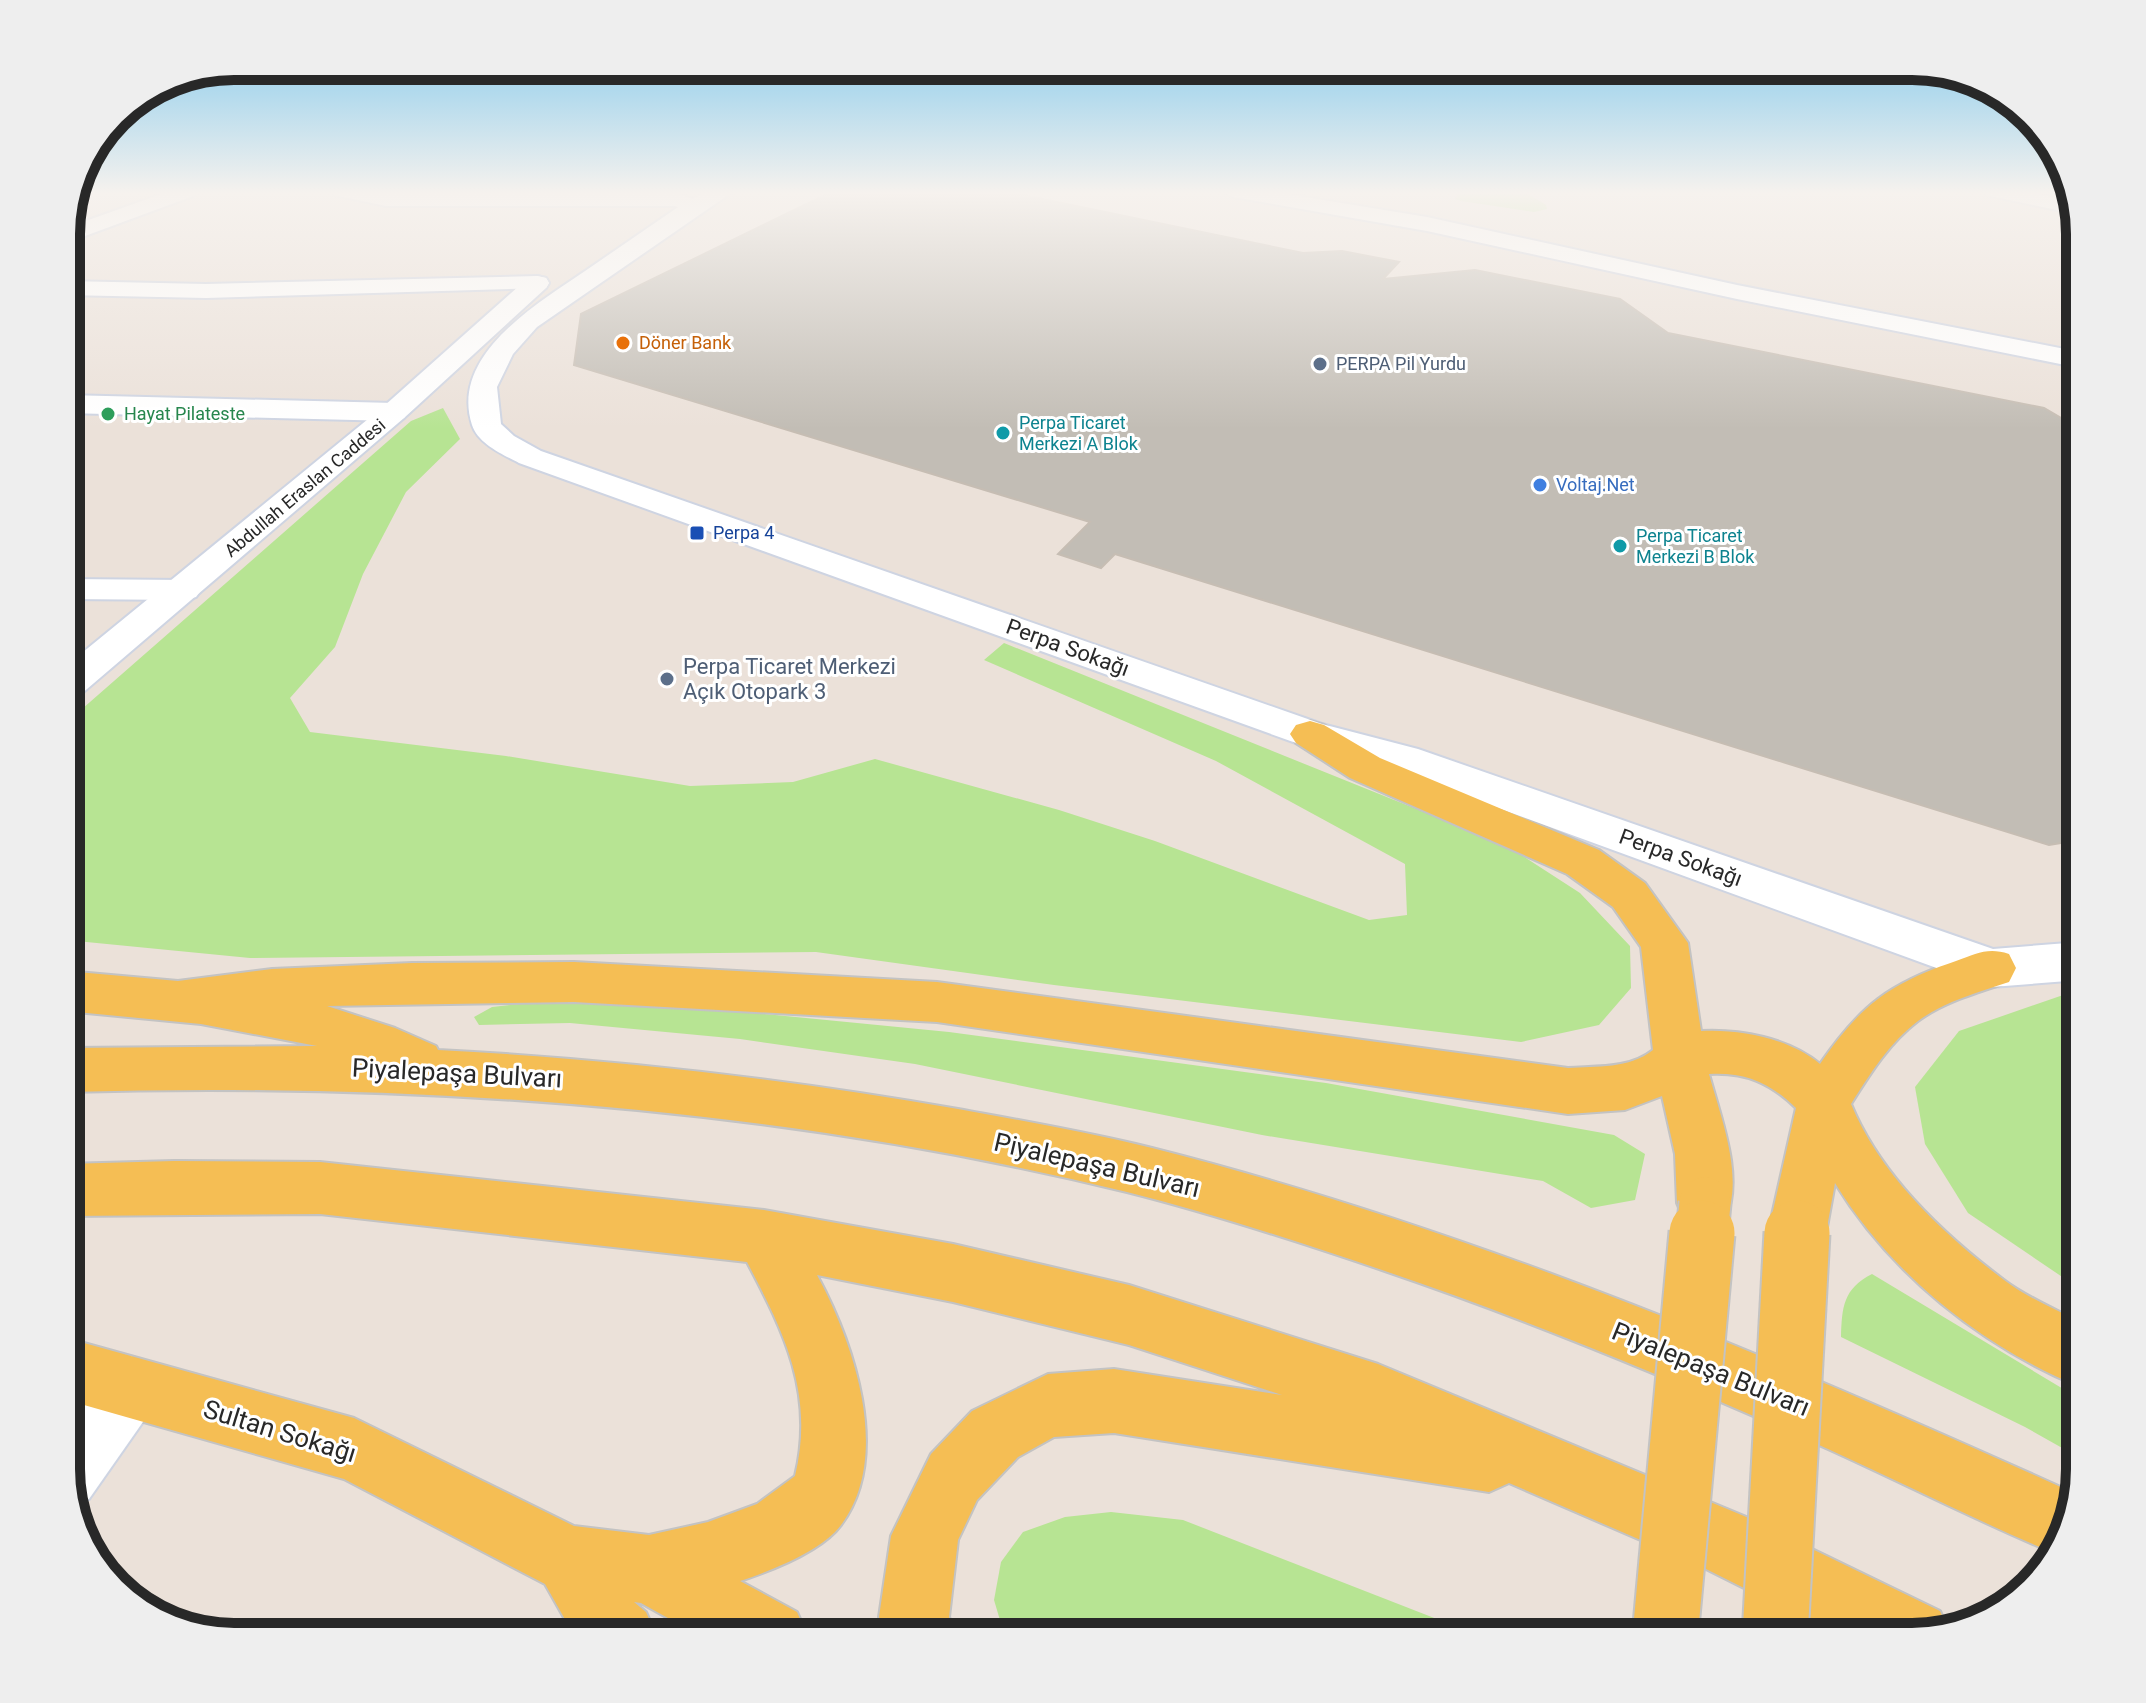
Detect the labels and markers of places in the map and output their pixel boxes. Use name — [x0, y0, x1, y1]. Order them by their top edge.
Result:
place label: Döner Bank — [639, 332, 732, 353]
marker: Döner Bank — [614, 334, 632, 352]
place label: PERPA Pil Yurdu — [1336, 353, 1466, 374]
marker: PERPA Pil Yurdu — [1311, 355, 1329, 373]
place label: Hayat Pilateste — [124, 403, 245, 424]
marker: Hayat Pilateste — [99, 405, 117, 423]
place label: Perpa Ticaret Merkezi A Blok — [1019, 412, 1139, 454]
marker: Perpa Ticaret Merkezi A Blok — [994, 424, 1012, 442]
place label: Voltaj.Net — [1556, 474, 1635, 495]
marker: Voltaj.Net — [1531, 476, 1549, 494]
place label: Perpa 4 — [713, 522, 774, 543]
marker: Perpa 4 — [688, 524, 706, 542]
place label: Perpa Ticaret Merkezi B Blok — [1636, 525, 1755, 567]
marker: Perpa Ticaret Merkezi B Blok — [1611, 537, 1629, 555]
place label: Perpa Ticaret Merkezi Açık Otopark 3 — [683, 654, 896, 704]
marker: Perpa Ticaret Merkezi Açık Otopark 3 — [658, 670, 676, 688]

